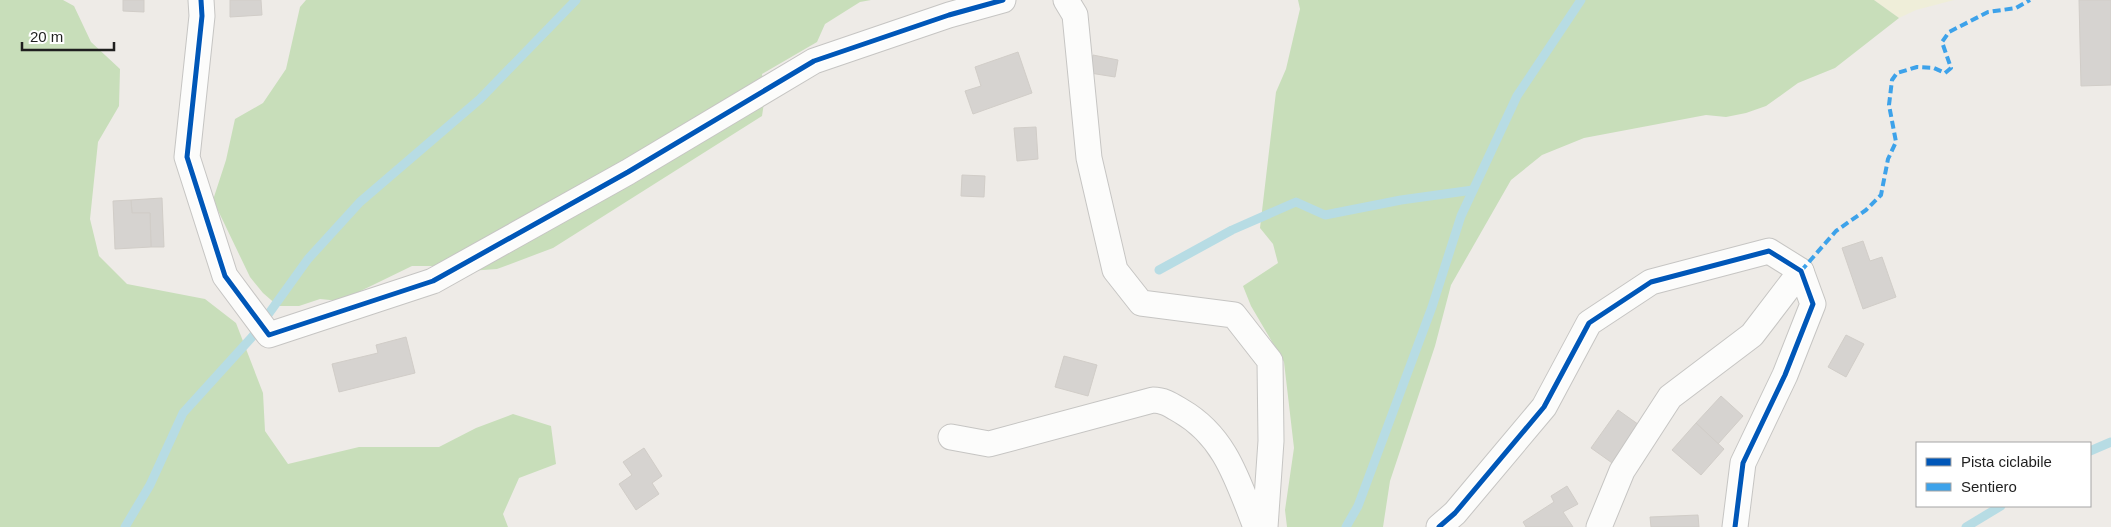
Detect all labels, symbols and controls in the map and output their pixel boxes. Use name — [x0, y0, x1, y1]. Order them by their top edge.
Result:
scale bar — [22, 20, 115, 52]
text: 20 m — [30, 28, 63, 45]
legend — [1916, 442, 2091, 507]
text: Pista ciclabile — [1961, 453, 2052, 470]
text: Sentiero — [1961, 478, 2017, 495]

